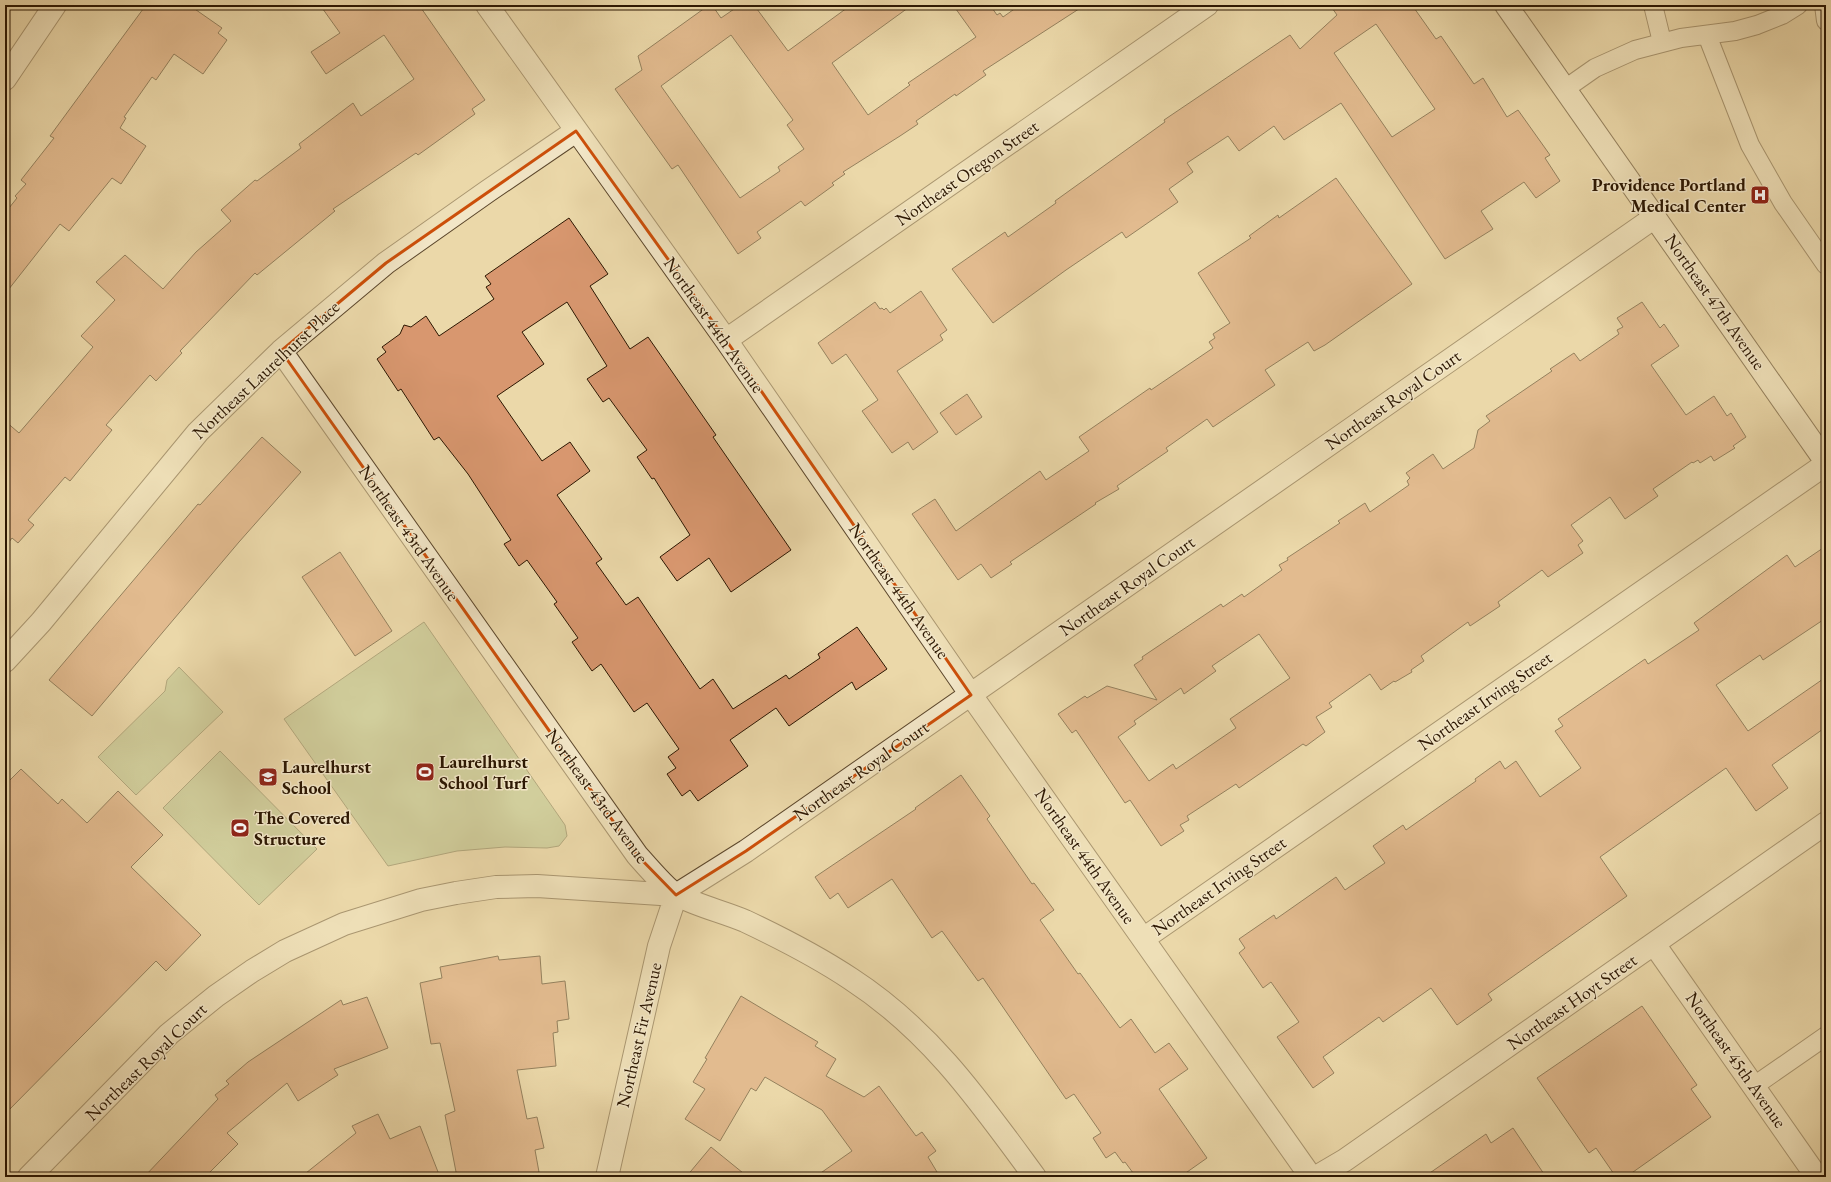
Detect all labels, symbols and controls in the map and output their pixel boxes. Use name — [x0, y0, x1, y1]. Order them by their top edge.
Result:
street label: Northeast Oregon Street — [891, 114, 1043, 231]
place label: Providence Portland Medical Center — [1592, 173, 1747, 217]
hospital icon: Providence Portland Medical Center — [1749, 184, 1771, 206]
street label: Northeast 47th Avenue — [1660, 229, 1771, 374]
street label: Northeast 44th Avenue — [659, 252, 770, 397]
street label: Northeast Laurelhurst Place — [187, 295, 344, 444]
street label: Northeast Royal Court — [1320, 344, 1465, 455]
street label: Northeast 43rd Avenue — [354, 460, 465, 605]
street label: Northeast 44th Avenue — [844, 518, 955, 663]
street label: Northeast Royal Court — [1054, 530, 1199, 641]
street label: Northeast Irving Street — [1413, 646, 1556, 755]
street label: Northeast Royal Court — [788, 715, 933, 826]
street label: Northeast 43rd Avenue — [541, 724, 654, 868]
place label: Laurelhurst School Turf — [439, 750, 530, 794]
place label: Laurelhurst School — [282, 755, 371, 799]
sports icon: Laurelhurst School Turf — [414, 761, 436, 783]
school or university icon: Laurelhurst School — [257, 766, 279, 788]
street label: Northeast 44th Avenue — [1030, 783, 1141, 928]
place label: The Covered Structure — [254, 806, 350, 850]
sports icon: The Covered Structure — [229, 817, 251, 839]
street label: Northeast Irving Street — [1147, 831, 1290, 940]
street label: Northeast Hoyt Street — [1502, 948, 1641, 1055]
street label: Northeast Fir Avenue — [611, 960, 666, 1110]
street label: Northeast 45th Avenue — [1681, 987, 1792, 1132]
street label: Northeast Royal Court — [80, 997, 212, 1126]

